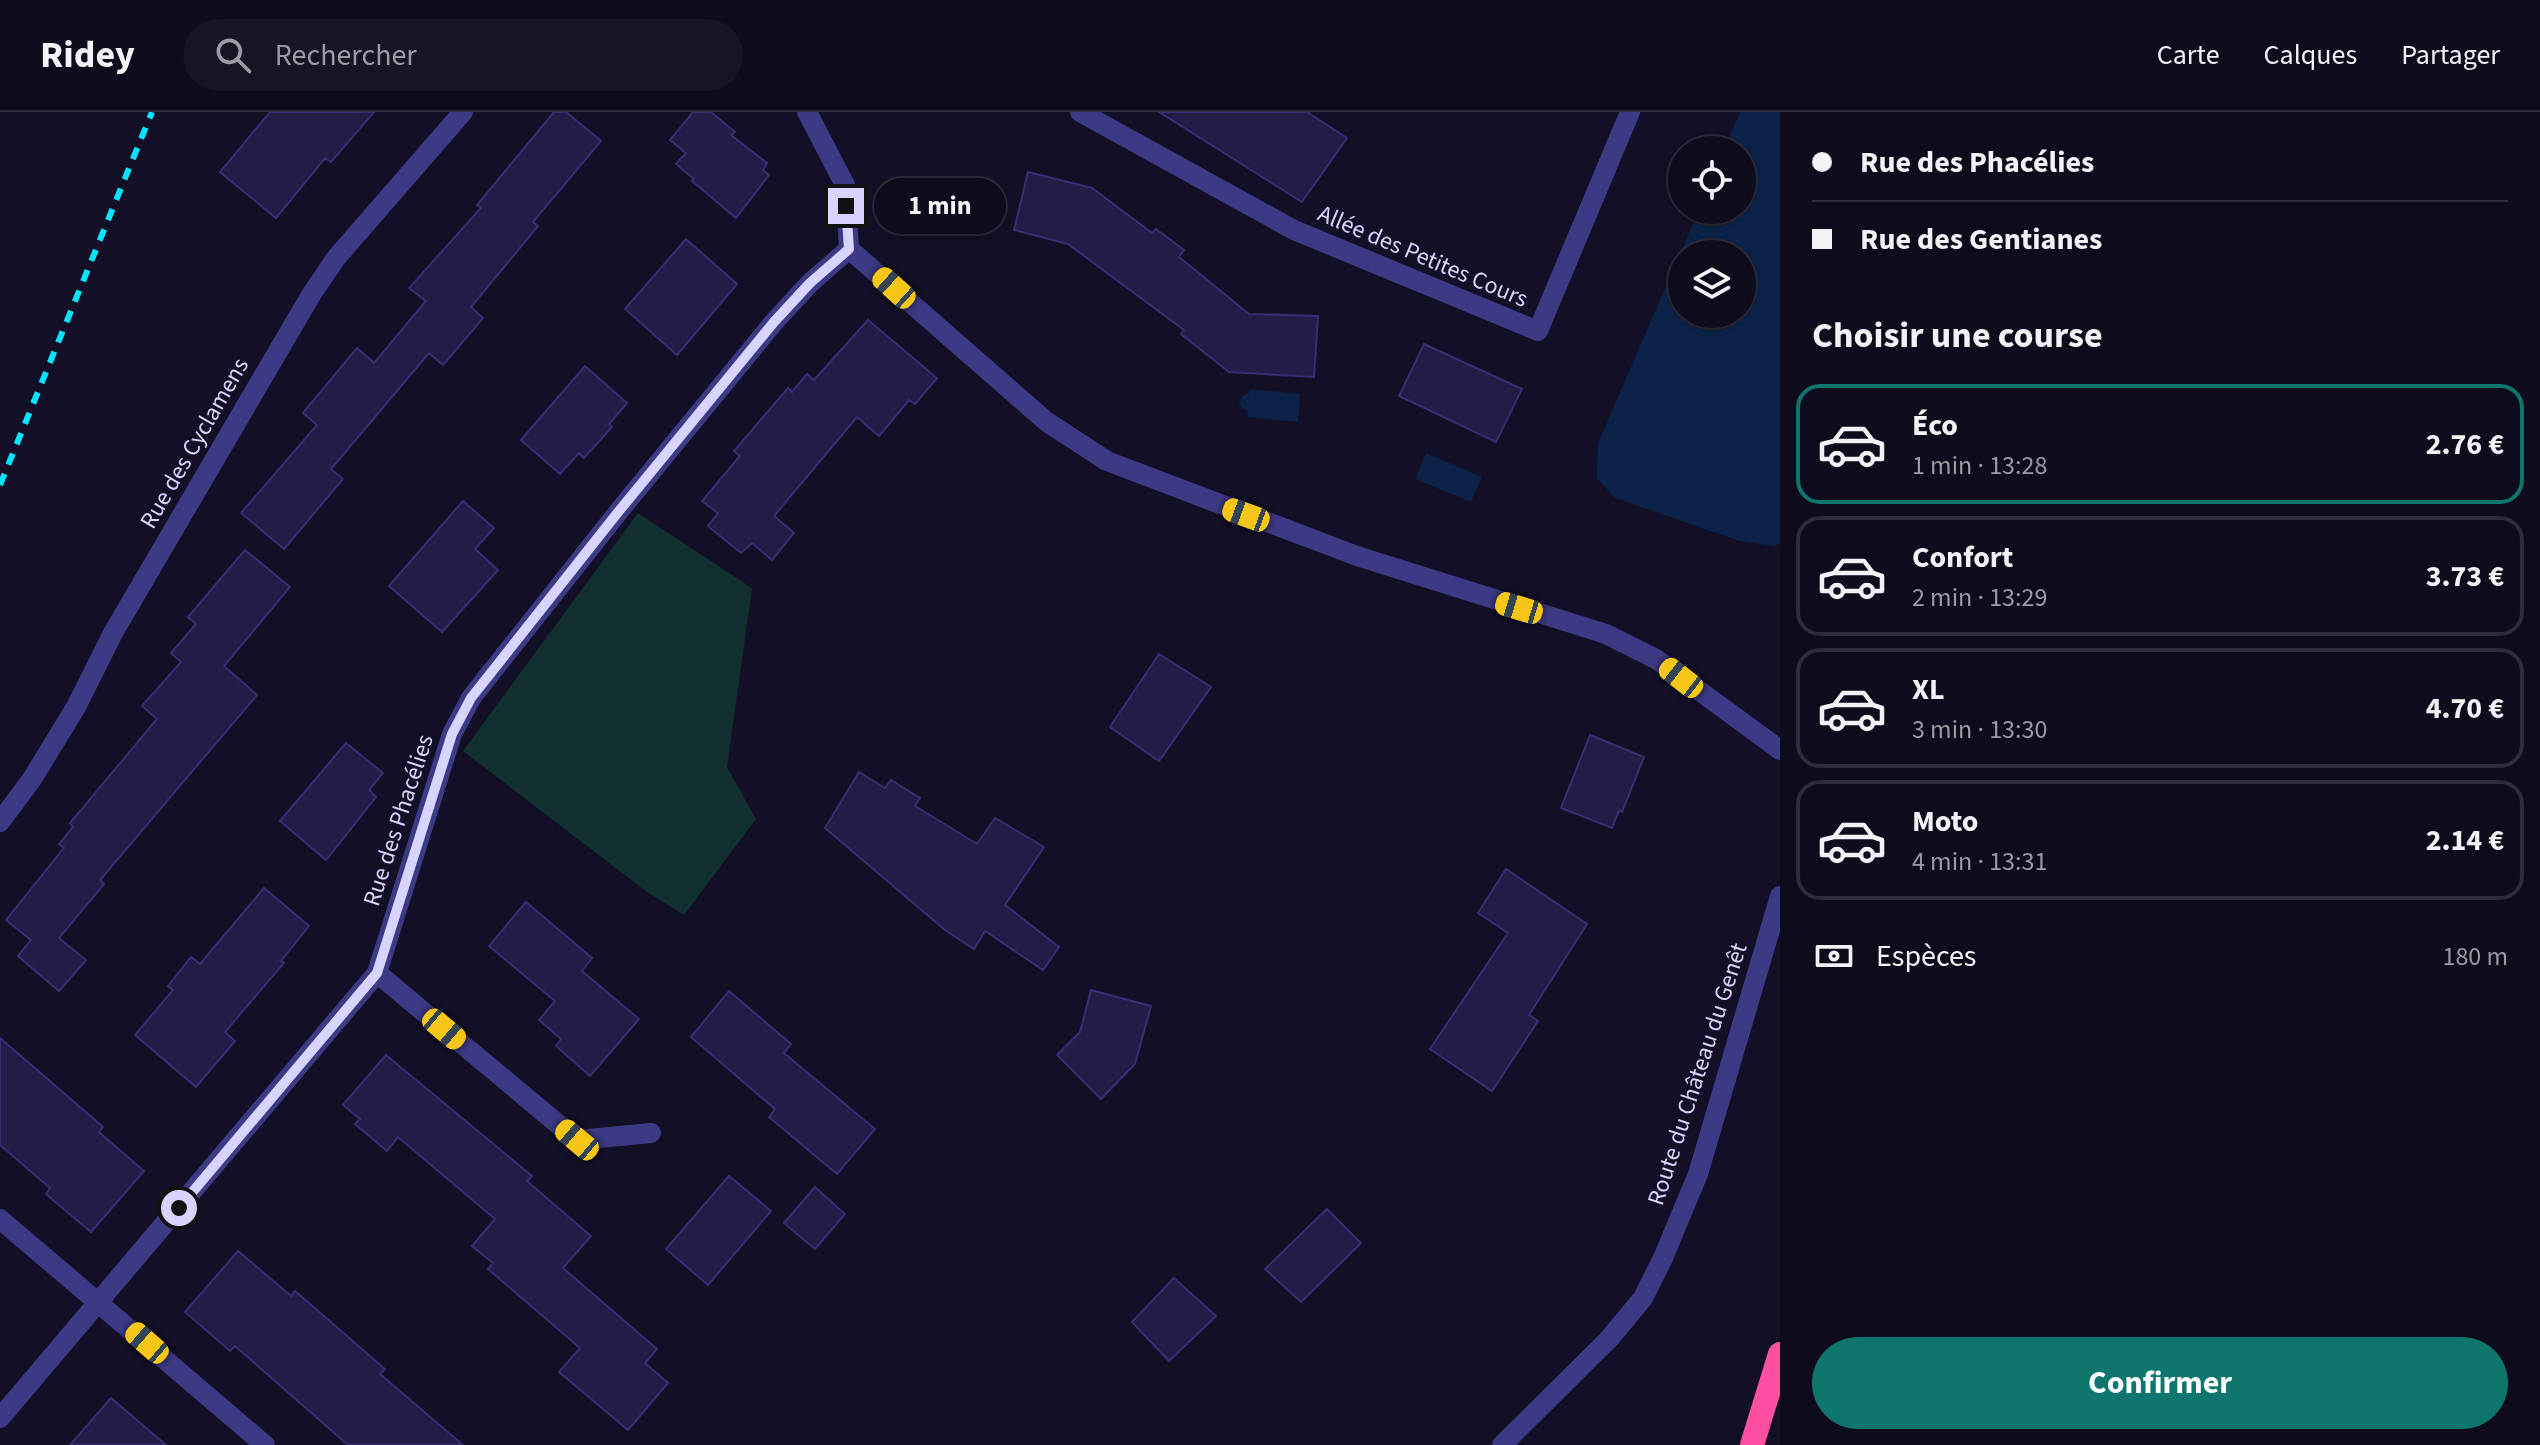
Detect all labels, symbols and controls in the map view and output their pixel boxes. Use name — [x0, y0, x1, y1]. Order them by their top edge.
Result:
search box — [183, 19, 743, 91]
text: Ridey — [40, 28, 135, 82]
icon: search — [211, 33, 255, 77]
text: Rechercher — [275, 34, 417, 77]
text: Carte — [2157, 35, 2220, 75]
text: Calques — [2264, 35, 2357, 75]
text: Partager — [2401, 35, 2500, 75]
map controls — [1668, 136, 1756, 328]
button: locate — [1668, 136, 1756, 224]
text: Rue des Phacélies — [1860, 141, 2094, 184]
callout: 1 min — [874, 178, 1006, 234]
text: 1 min — [908, 187, 972, 224]
route end — [828, 188, 864, 224]
street label: Allée des Petites Cours — [1312, 196, 1533, 317]
text: Rue des Gentianes — [1860, 218, 2102, 261]
button: layers — [1668, 240, 1756, 328]
car — [868, 263, 920, 313]
text: Choisir une course — [1812, 310, 2103, 361]
street label: Rue des Cyclamens — [131, 351, 258, 535]
text: Éco — [1912, 404, 1958, 447]
icon: car — [1816, 408, 1888, 480]
text: 2.76 € — [2426, 423, 2504, 466]
text: 1 min · 13:28 — [1912, 447, 2047, 484]
car — [1219, 496, 1273, 534]
text: Confort — [1912, 536, 2013, 579]
icon: car — [1816, 540, 1888, 612]
text: 3.73 € — [2426, 555, 2504, 598]
text: 2 min · 13:29 — [1912, 579, 2047, 616]
car — [1493, 590, 1545, 626]
car — [1655, 654, 1707, 702]
text: XL — [1912, 668, 1945, 711]
icon: car — [1816, 672, 1888, 744]
text: 4.70 € — [2426, 687, 2504, 730]
text: 3 min · 13:30 — [1912, 711, 2047, 748]
street label: Rue des Phacélies — [354, 730, 443, 910]
text: Moto — [1912, 800, 1978, 843]
icon: car — [1816, 804, 1888, 876]
text: 2.14 € — [2426, 819, 2504, 862]
text: 4 min · 13:31 — [1912, 843, 2047, 880]
icon: cash — [1812, 934, 1856, 978]
text: Espèces — [1876, 935, 1976, 978]
text: 180 m — [2442, 938, 2508, 975]
street label: Route du Château du Genêt — [1639, 939, 1756, 1210]
car — [418, 1004, 470, 1054]
car — [551, 1115, 603, 1165]
route start — [161, 1190, 197, 1226]
car — [121, 1318, 173, 1368]
button: Confirmer — [1812, 1337, 2508, 1429]

